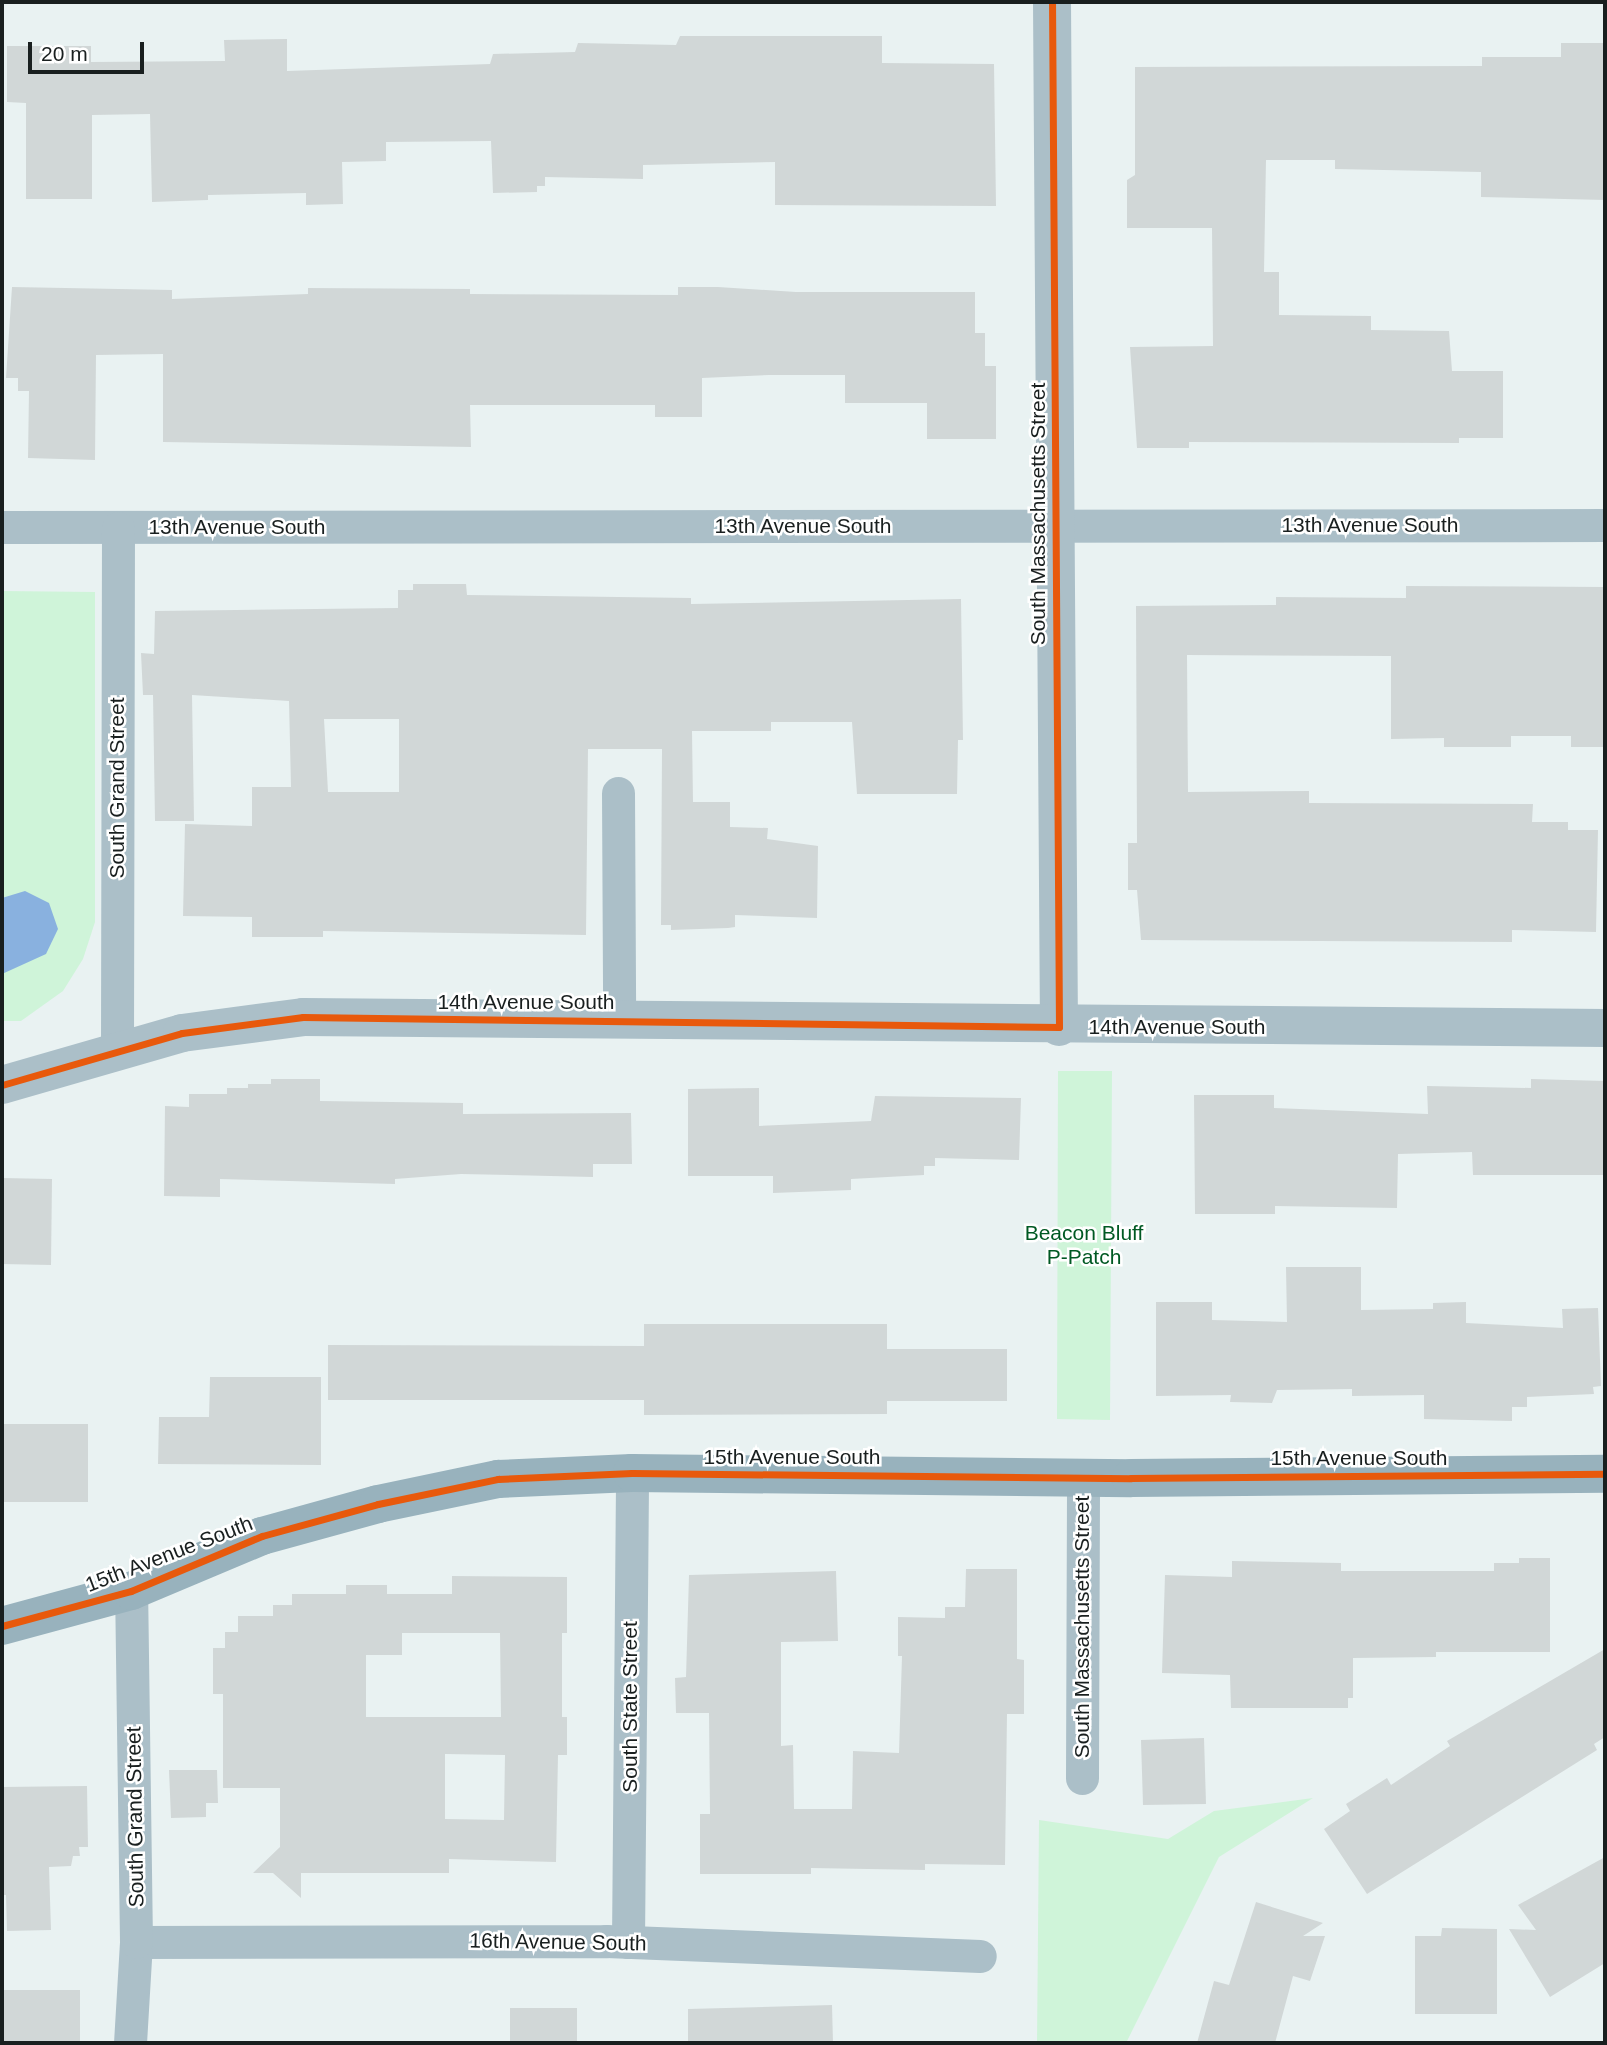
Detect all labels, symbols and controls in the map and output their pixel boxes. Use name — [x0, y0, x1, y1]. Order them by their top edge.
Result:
scale bar — [32, 28, 147, 72]
text: 20 m — [41, 42, 88, 65]
street label: South Massachusetts Street — [1025, 383, 1051, 645]
street label: 13th Avenue South — [1281, 512, 1459, 538]
street label: 13th Avenue South — [714, 513, 892, 539]
street label: 13th Avenue South — [148, 514, 326, 540]
street label: South Grand Street — [104, 698, 130, 878]
street label: 14th Avenue South — [437, 989, 615, 1015]
street label: 14th Avenue South — [1088, 1014, 1266, 1040]
park label: Beacon Bluff P-Patch — [1025, 1220, 1143, 1270]
street label: 15th Avenue South — [703, 1444, 881, 1470]
street label: 15th Avenue South — [1270, 1445, 1448, 1471]
street label: South Massachusetts Street — [1069, 1496, 1095, 1758]
street label: 15th Avenue South — [81, 1510, 257, 1598]
street label: South State Street — [617, 1621, 643, 1793]
street label: South Grand Street — [121, 1726, 149, 1908]
street label: 16th Avenue South — [469, 1928, 647, 1956]

